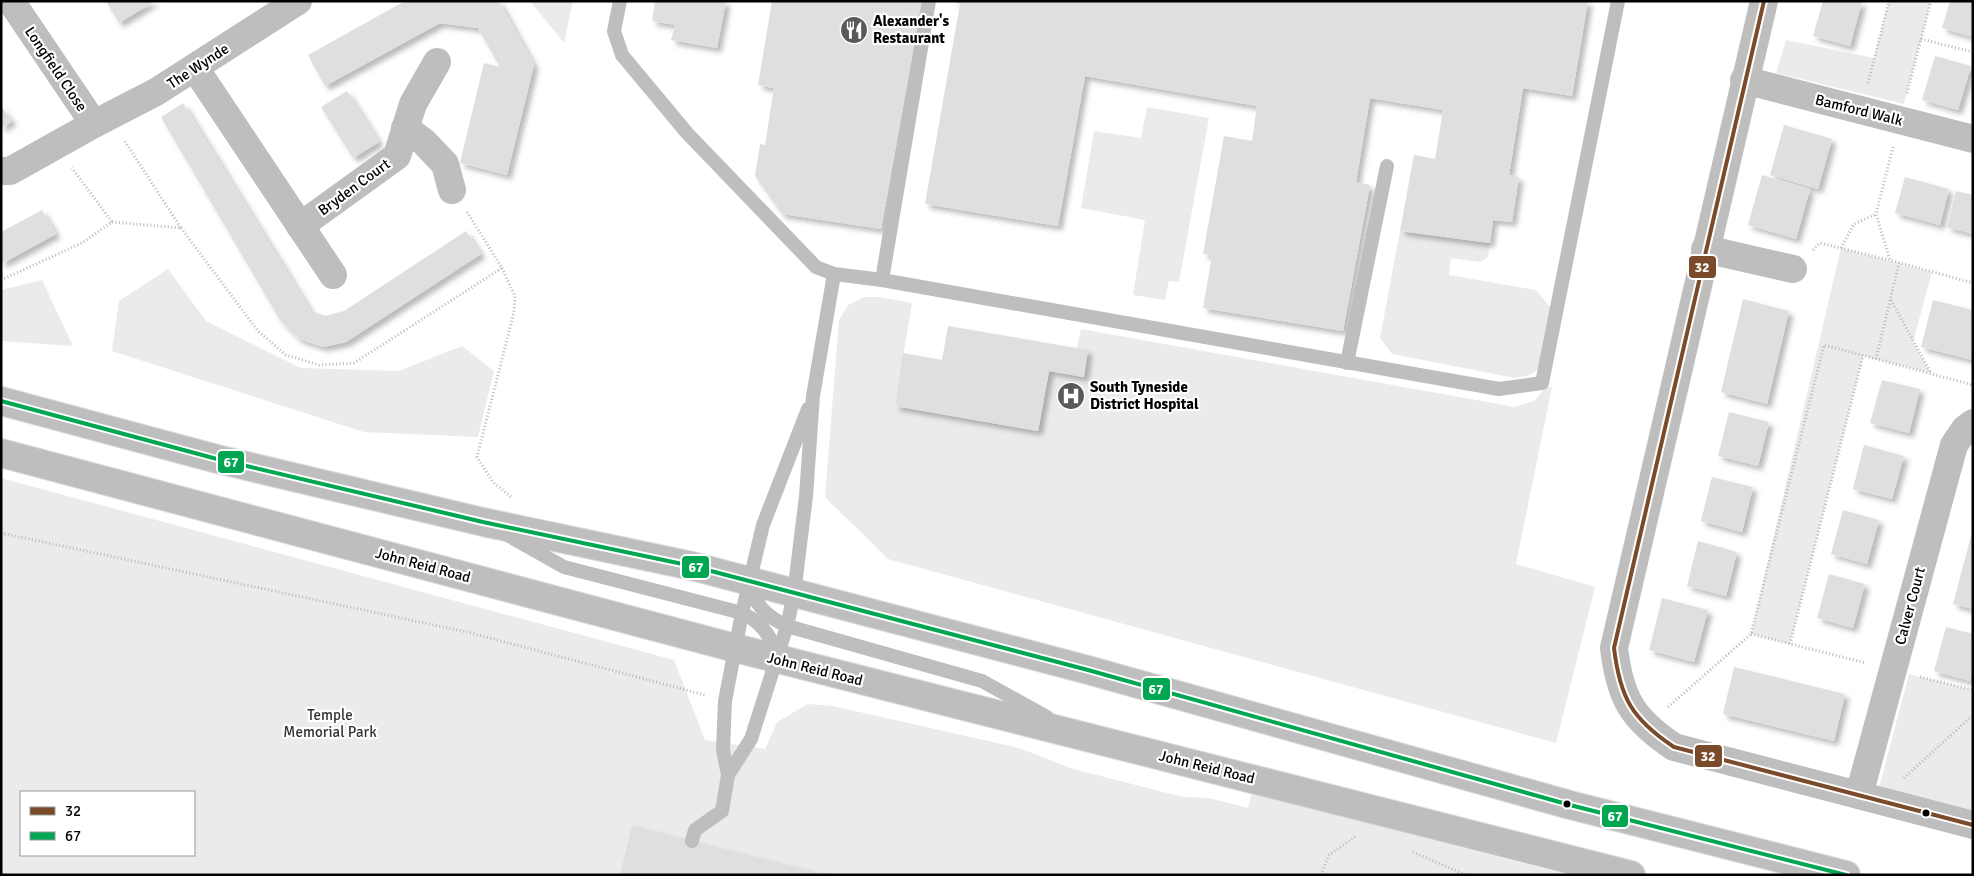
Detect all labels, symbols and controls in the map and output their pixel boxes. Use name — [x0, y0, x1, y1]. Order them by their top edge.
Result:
place label: Alexander's Restaurant — [873, 12, 949, 47]
restaurant icon: Alexander's Restaurant — [839, 15, 869, 45]
street label: Longfield Close — [21, 23, 91, 115]
street label: The Wynde — [164, 39, 232, 93]
street label: Bamford Walk — [1813, 90, 1905, 130]
street label: Bryden Court — [314, 155, 394, 219]
line badge: 32 — [1688, 255, 1717, 279]
text: 32 — [1694, 259, 1710, 276]
place label: South Tyneside District Hospital — [1090, 378, 1199, 413]
hospital icon: South Tyneside District Hospital — [1056, 381, 1086, 411]
line badge: 67 — [217, 450, 245, 474]
text: 67 — [223, 454, 239, 471]
street label: John Reid Road — [373, 544, 473, 586]
line badge: 67 — [681, 555, 710, 579]
text: 67 — [688, 559, 704, 576]
street label: Calver Court — [1891, 565, 1929, 647]
street label: John Reid Road — [765, 648, 865, 690]
line badge: 67 — [1142, 677, 1171, 701]
text: 67 — [1148, 681, 1164, 698]
park label: Temple Memorial Park — [283, 706, 377, 741]
line badge: 32 — [1694, 744, 1723, 768]
street label: John Reid Road — [1157, 746, 1257, 788]
text: 32 — [1700, 748, 1716, 765]
legend — [20, 791, 195, 856]
unlabelled marker — [1562, 799, 1572, 809]
text: 32 — [65, 802, 81, 820]
line badge: 67 — [1601, 804, 1629, 828]
text: 67 — [1607, 808, 1623, 825]
unlabelled marker — [1921, 808, 1931, 818]
text: 67 — [65, 827, 81, 845]

